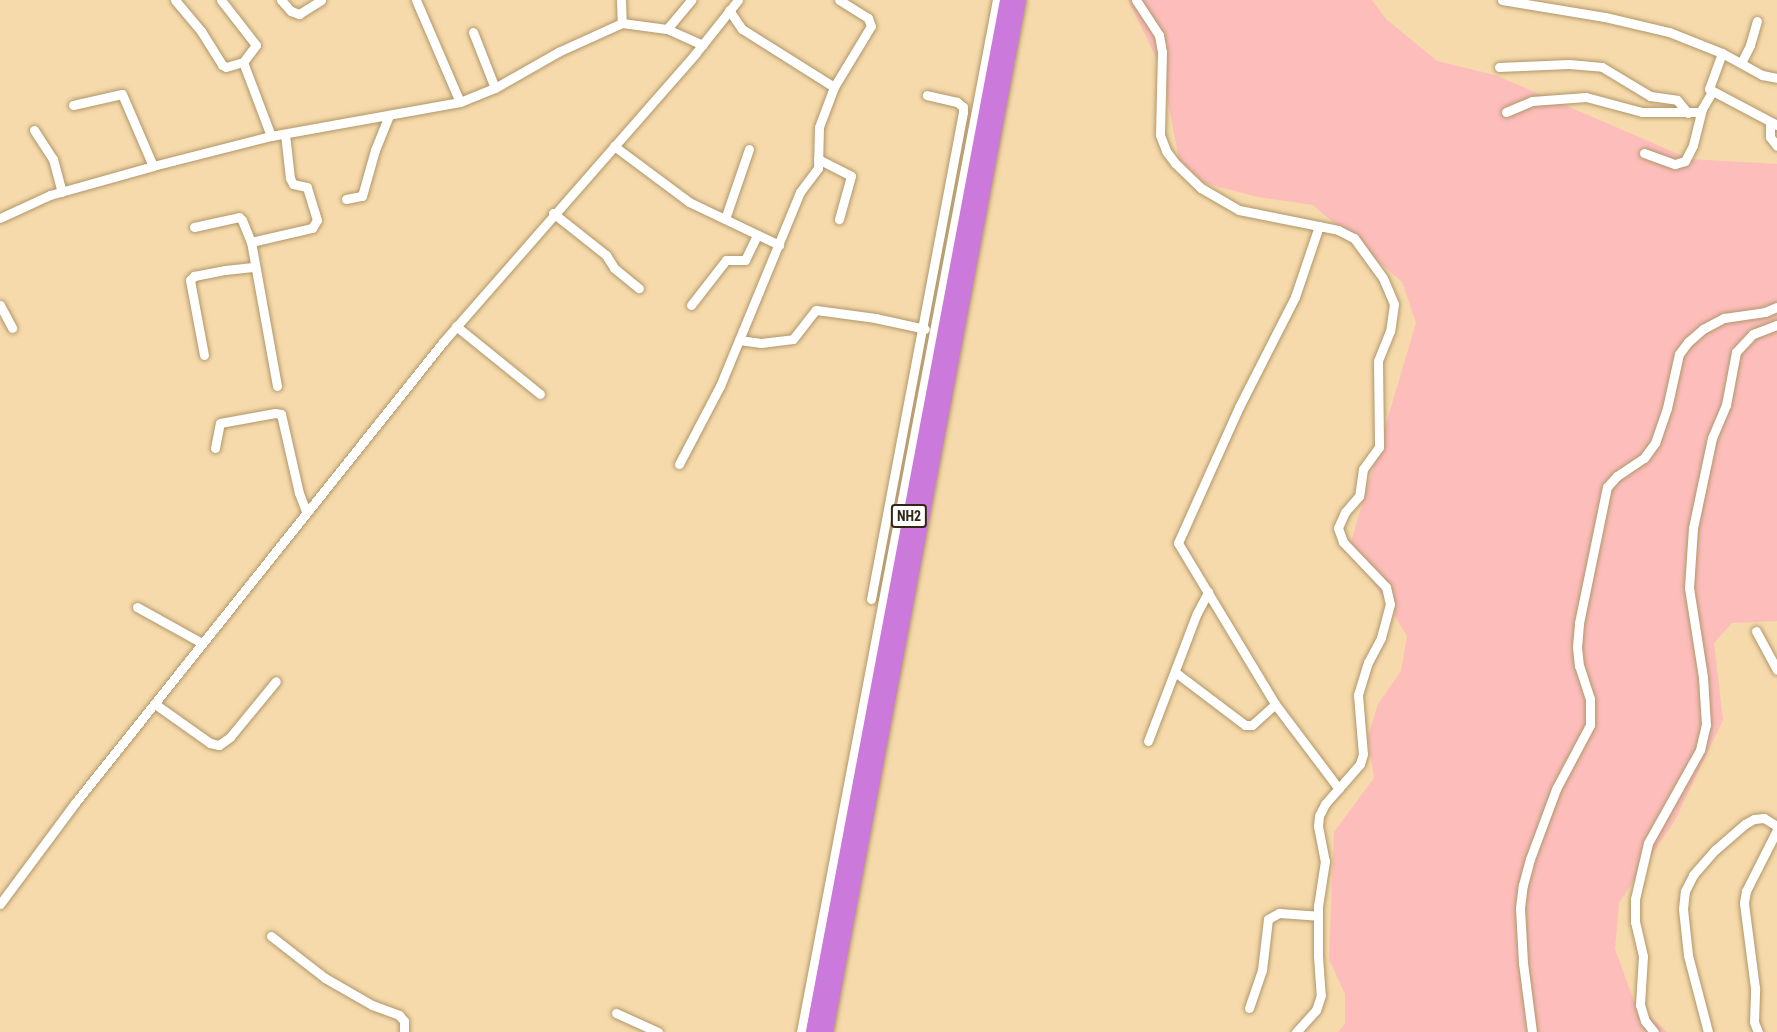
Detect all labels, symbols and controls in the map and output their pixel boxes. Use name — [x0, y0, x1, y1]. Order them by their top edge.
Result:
road number: NH2 — [890, 505, 928, 527]

